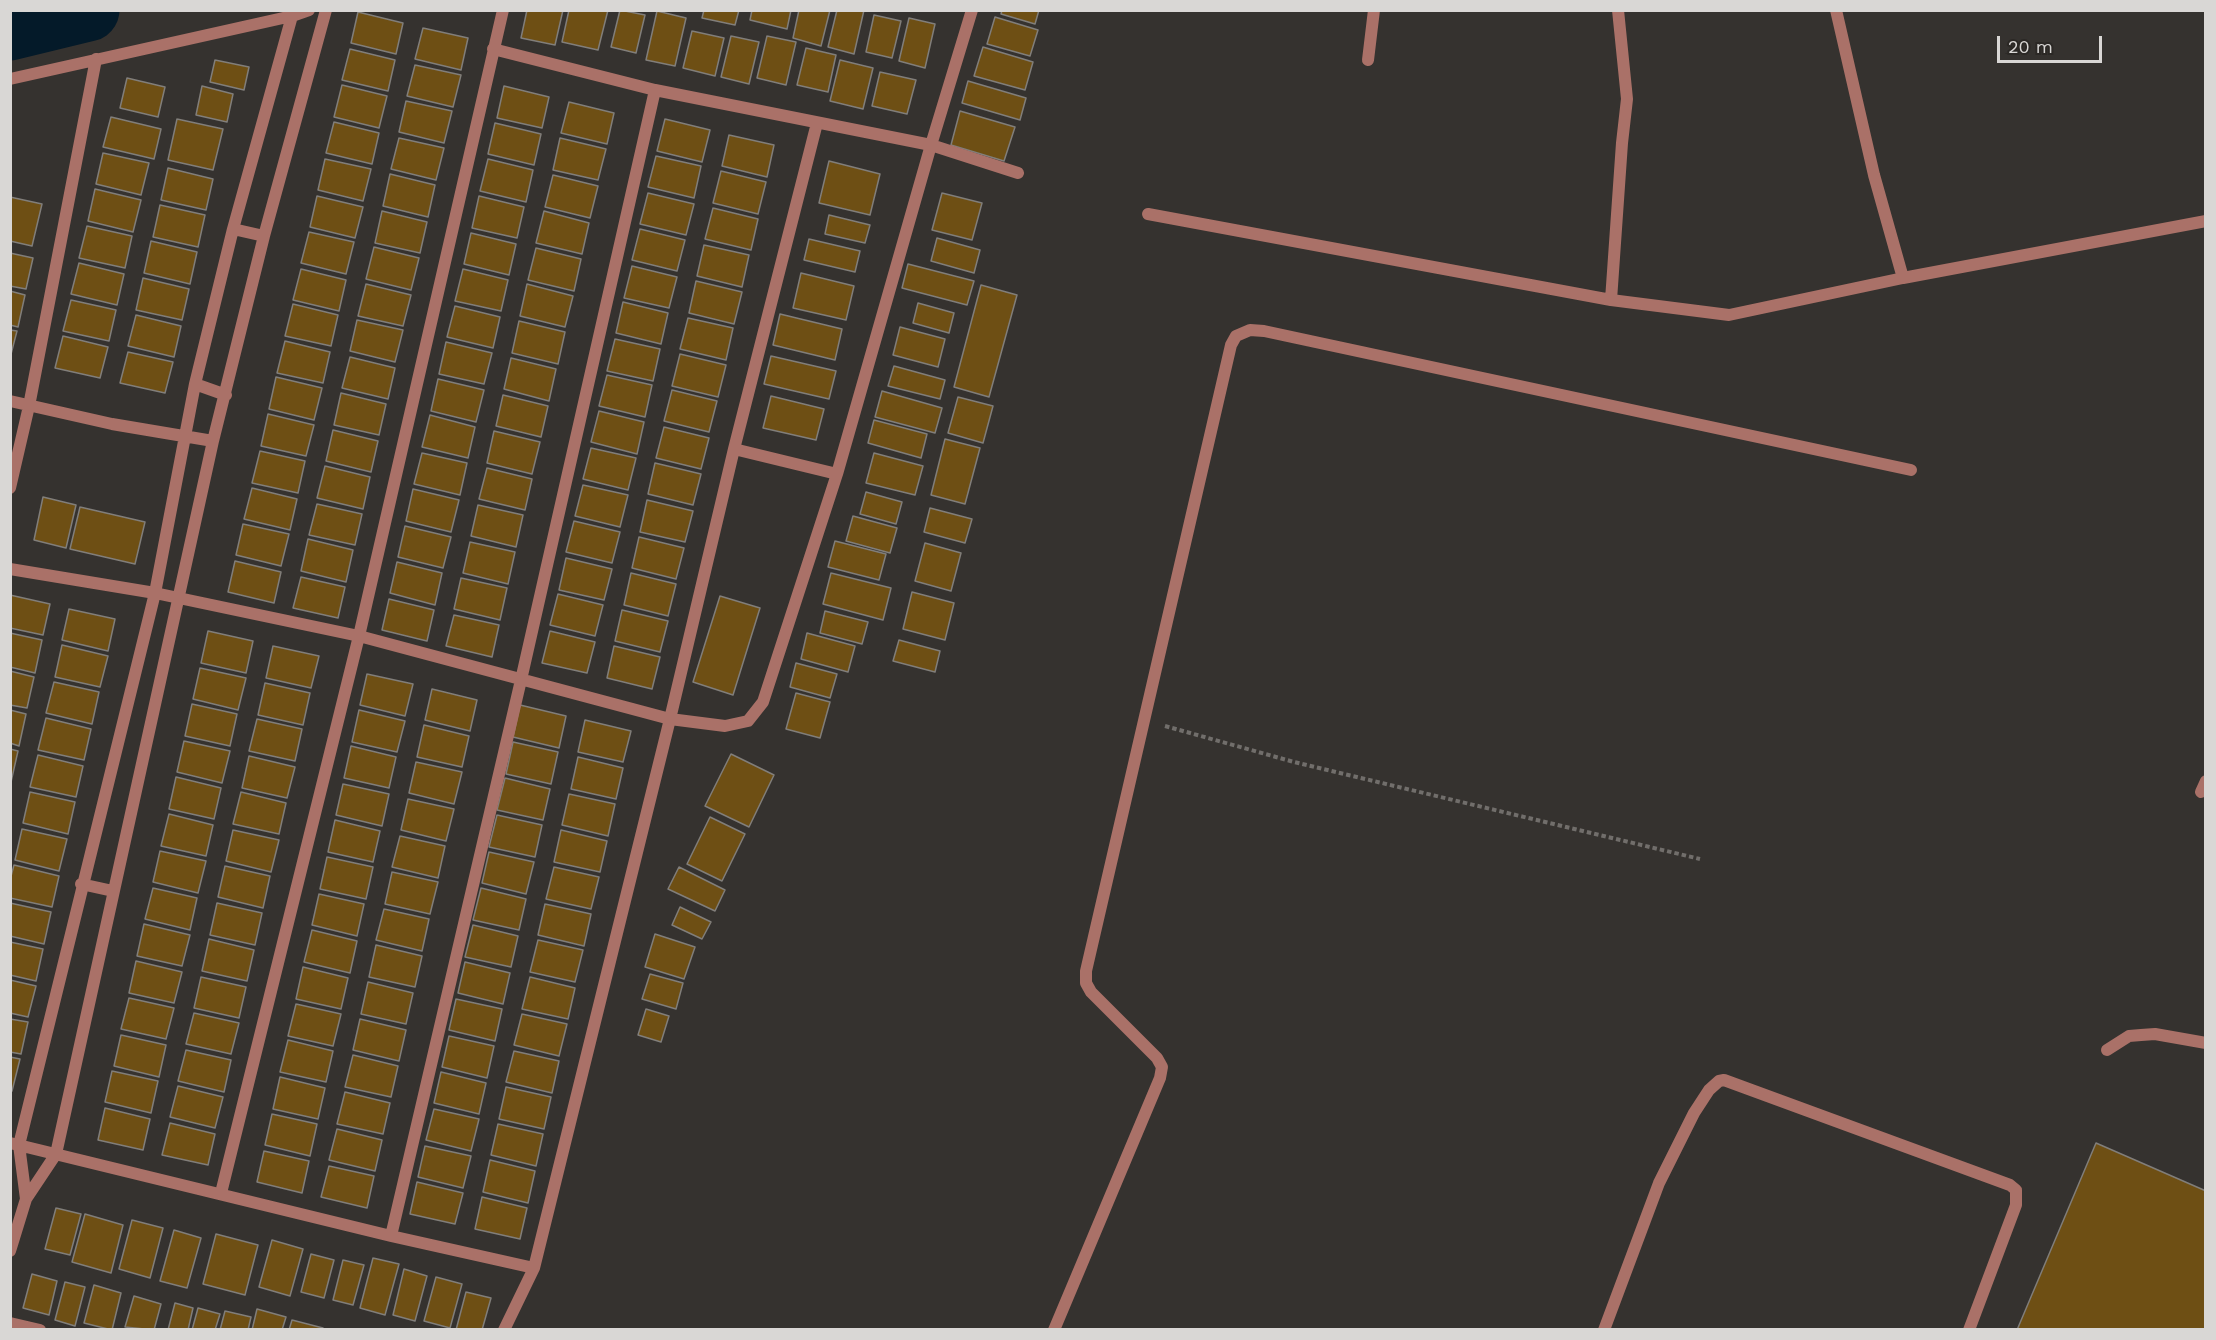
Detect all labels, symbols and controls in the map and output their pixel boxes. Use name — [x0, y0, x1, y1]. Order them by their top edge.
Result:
scale bar — [2000, 24, 2105, 62]
text: 20 m — [2008, 36, 2053, 57]

